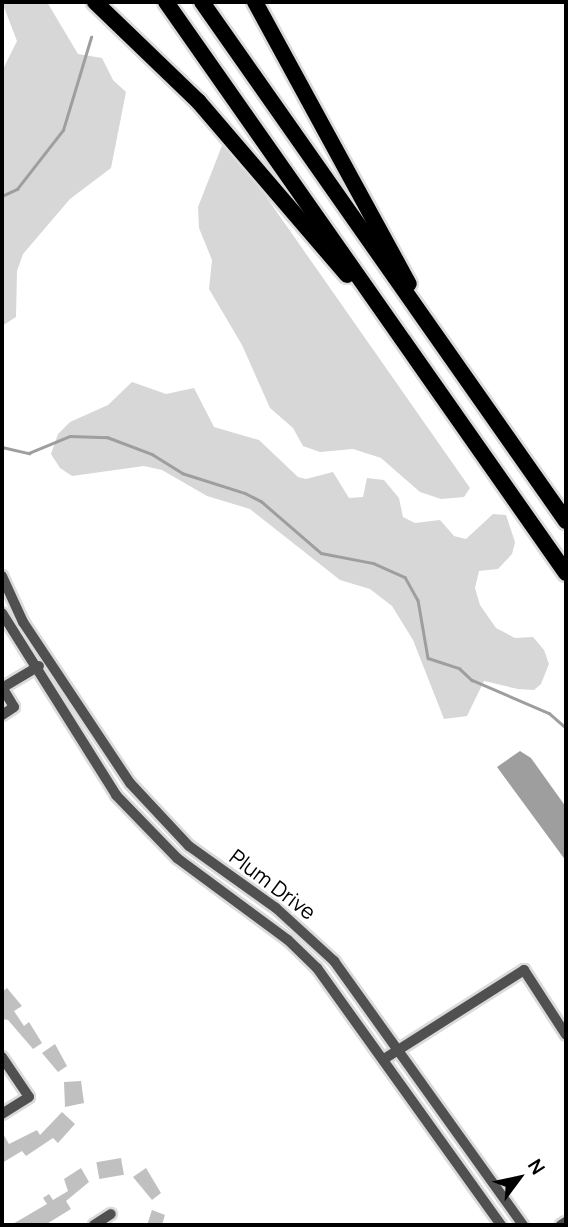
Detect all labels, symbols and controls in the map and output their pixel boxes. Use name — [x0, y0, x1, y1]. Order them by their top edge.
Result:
street label: Plum Drive — [225, 843, 321, 925]
north arrow — [484, 1143, 554, 1213]
text: N — [522, 1154, 551, 1179]

